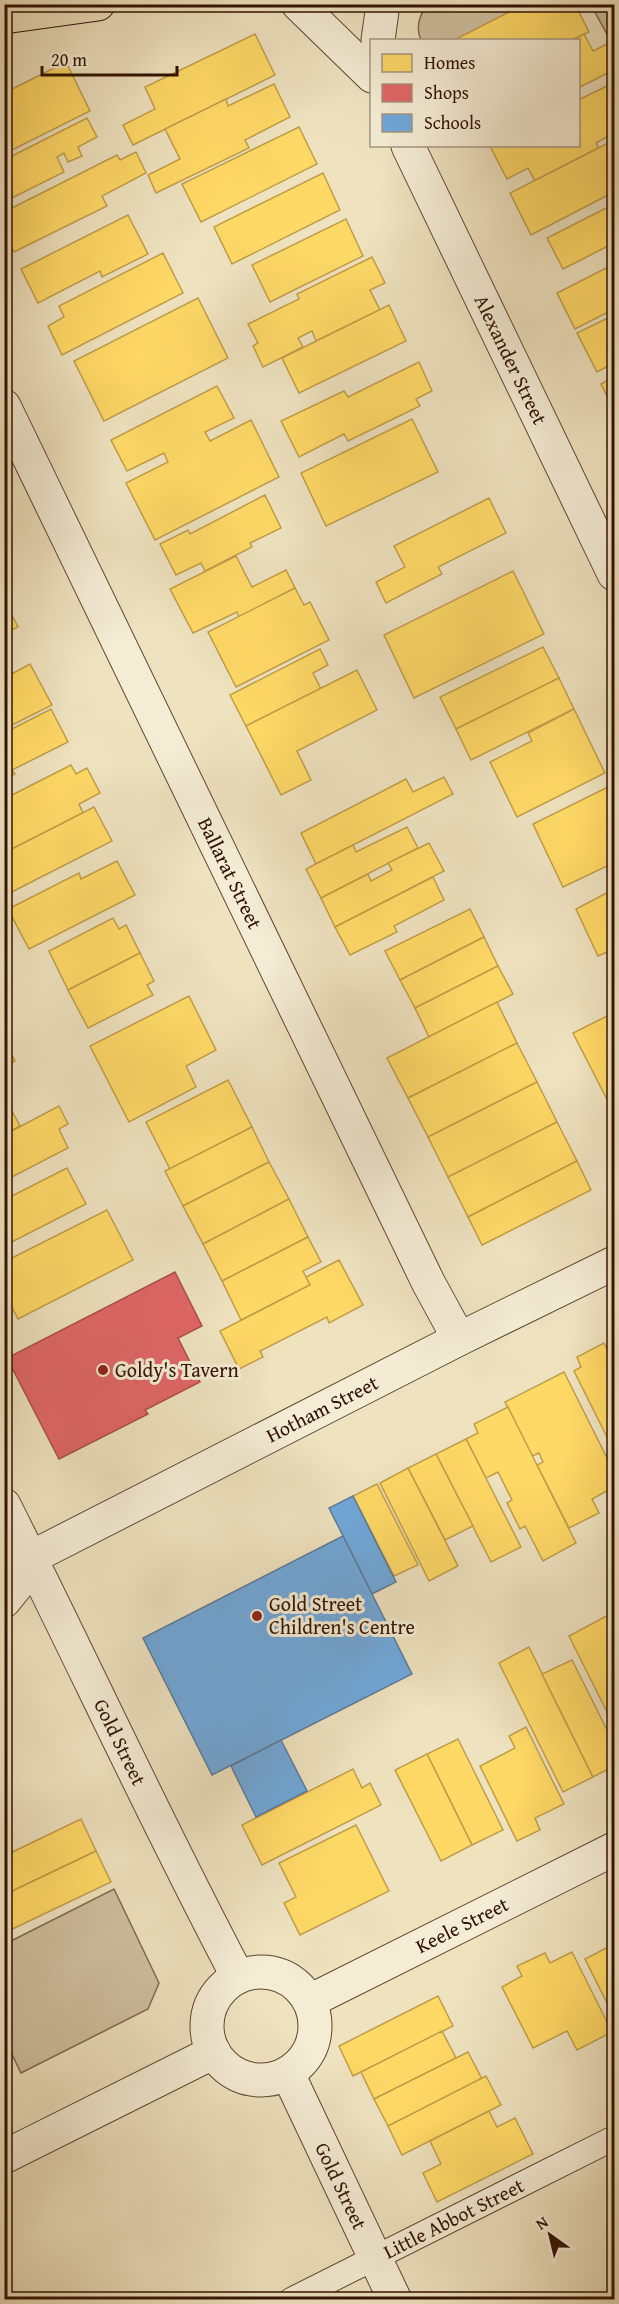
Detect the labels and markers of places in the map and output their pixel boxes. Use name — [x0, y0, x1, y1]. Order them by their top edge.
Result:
place label: Goldy's Tavern — [115, 1355, 239, 1384]
marker: Goldy's Tavern — [96, 1363, 110, 1377]
place label: Gold Street Children's Centre — [269, 1589, 415, 1641]
marker: Gold Street Children's Centre — [250, 1609, 264, 1623]

